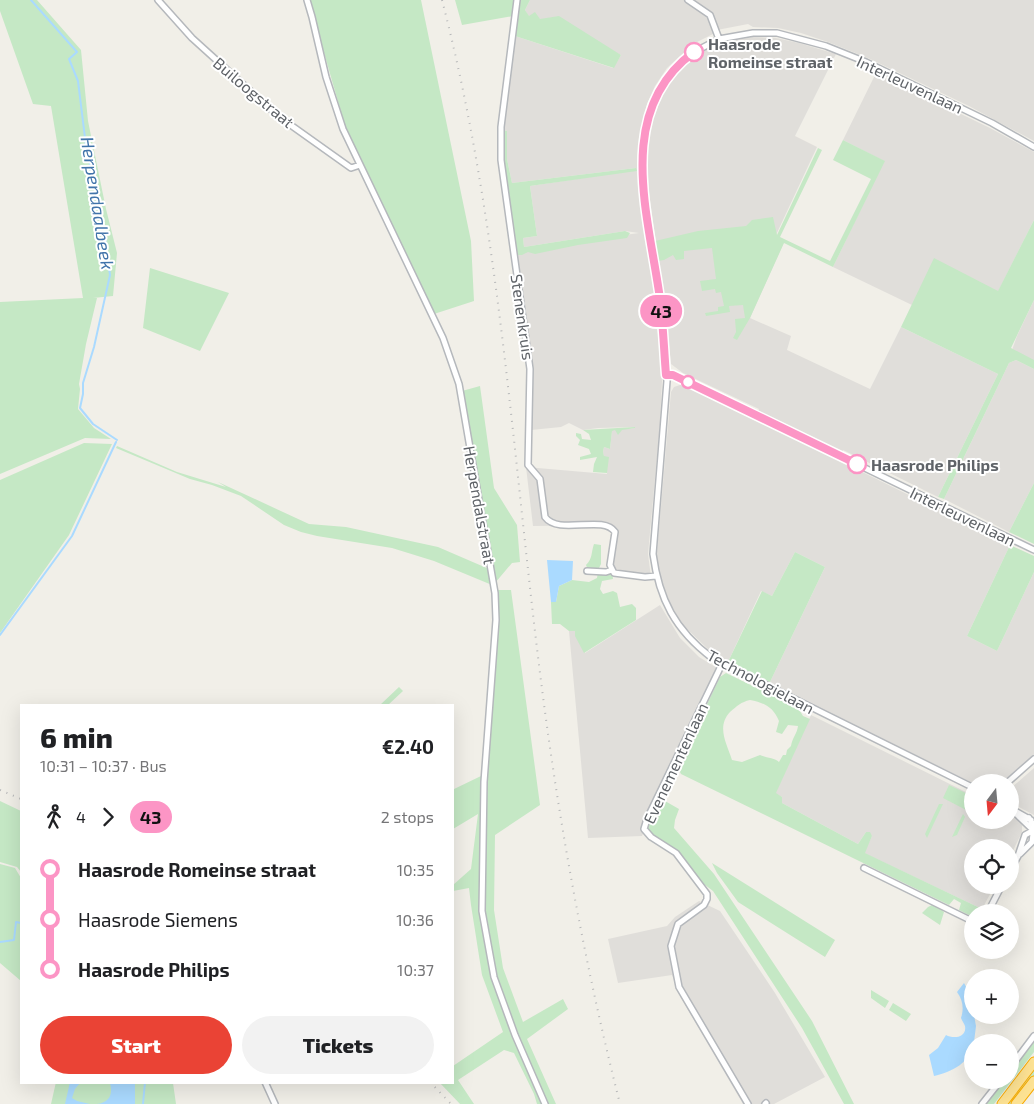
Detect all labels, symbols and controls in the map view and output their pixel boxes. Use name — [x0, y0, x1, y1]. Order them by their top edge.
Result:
place label: Haasrode Romeinse straat — [708, 34, 833, 71]
marker: Haasrode Romeinse straat — [684, 42, 704, 62]
street label: Interleuvenlaan — [854, 51, 966, 117]
street label: Builoogstraat — [210, 53, 298, 131]
water label: Herpendaalbeek — [77, 135, 119, 271]
street label: Stenenkruis — [508, 273, 538, 361]
line badge: 43 — [638, 295, 684, 327]
text: 43 — [650, 300, 672, 322]
unlabelled marker — [681, 375, 695, 389]
street label: Herpendalstraat — [460, 444, 500, 566]
marker: Haasrode Philips — [847, 454, 867, 474]
place label: Haasrode Philips — [871, 455, 999, 474]
street label: Interleuvenlaan — [907, 482, 1019, 550]
street label: Technologielaan — [704, 645, 818, 717]
street label: Evenementenlaan — [639, 699, 711, 827]
text: 6 min — [40, 720, 113, 754]
text: €2.40 — [382, 735, 434, 758]
text: 10:31 – 10:37 · Bus — [40, 756, 167, 775]
north arrow — [964, 774, 1019, 829]
map controls — [964, 774, 1019, 1089]
icon: walk — [40, 803, 68, 831]
icon: forward — [94, 803, 122, 831]
text: 43 — [140, 806, 162, 828]
text: 4 — [76, 807, 86, 826]
text: 2 stops — [381, 807, 434, 826]
button: locate — [964, 839, 1019, 894]
text: Haasrode Romeinse straat — [78, 858, 316, 881]
text: 10:35 — [397, 860, 434, 879]
button: layers — [964, 904, 1019, 959]
text: Haasrode Siemens — [78, 908, 238, 931]
text: 10:36 — [396, 910, 434, 929]
text: Haasrode Philips — [78, 958, 230, 981]
text: 10:37 — [397, 960, 434, 979]
button: + — [964, 969, 1019, 1024]
button: Start — [40, 1016, 232, 1074]
button: Tickets — [242, 1016, 434, 1074]
button: − — [964, 1034, 1019, 1089]

